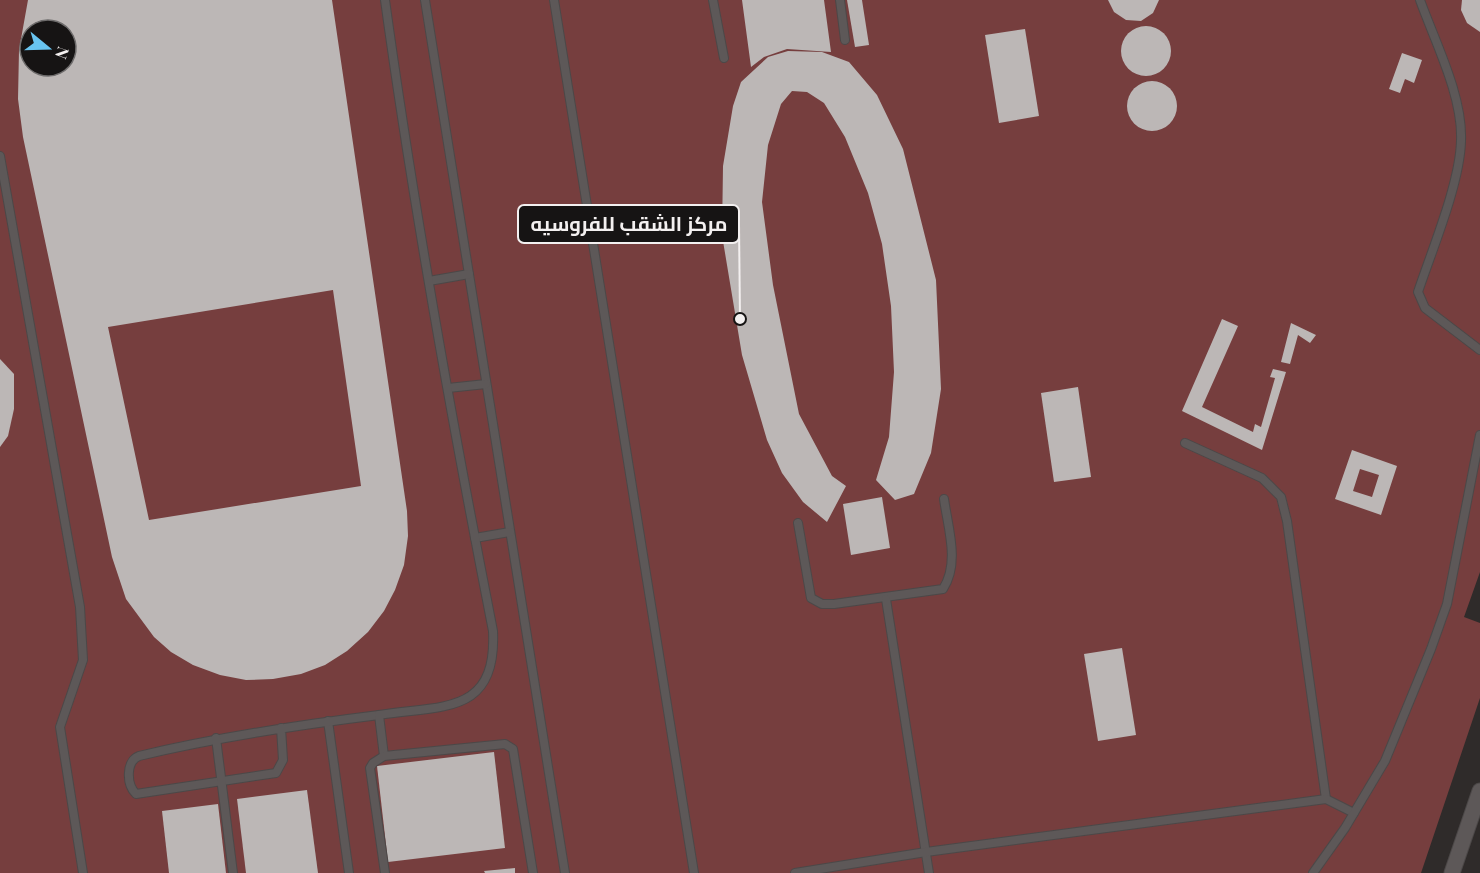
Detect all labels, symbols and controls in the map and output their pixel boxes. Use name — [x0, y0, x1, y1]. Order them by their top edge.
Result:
north arrow — [18, 18, 78, 78]
text: N — [51, 44, 74, 62]
callout: مركز الشقب للفروسيه — [518, 205, 739, 243]
text: مركز الشقب للفروسيه — [530, 209, 728, 236]

